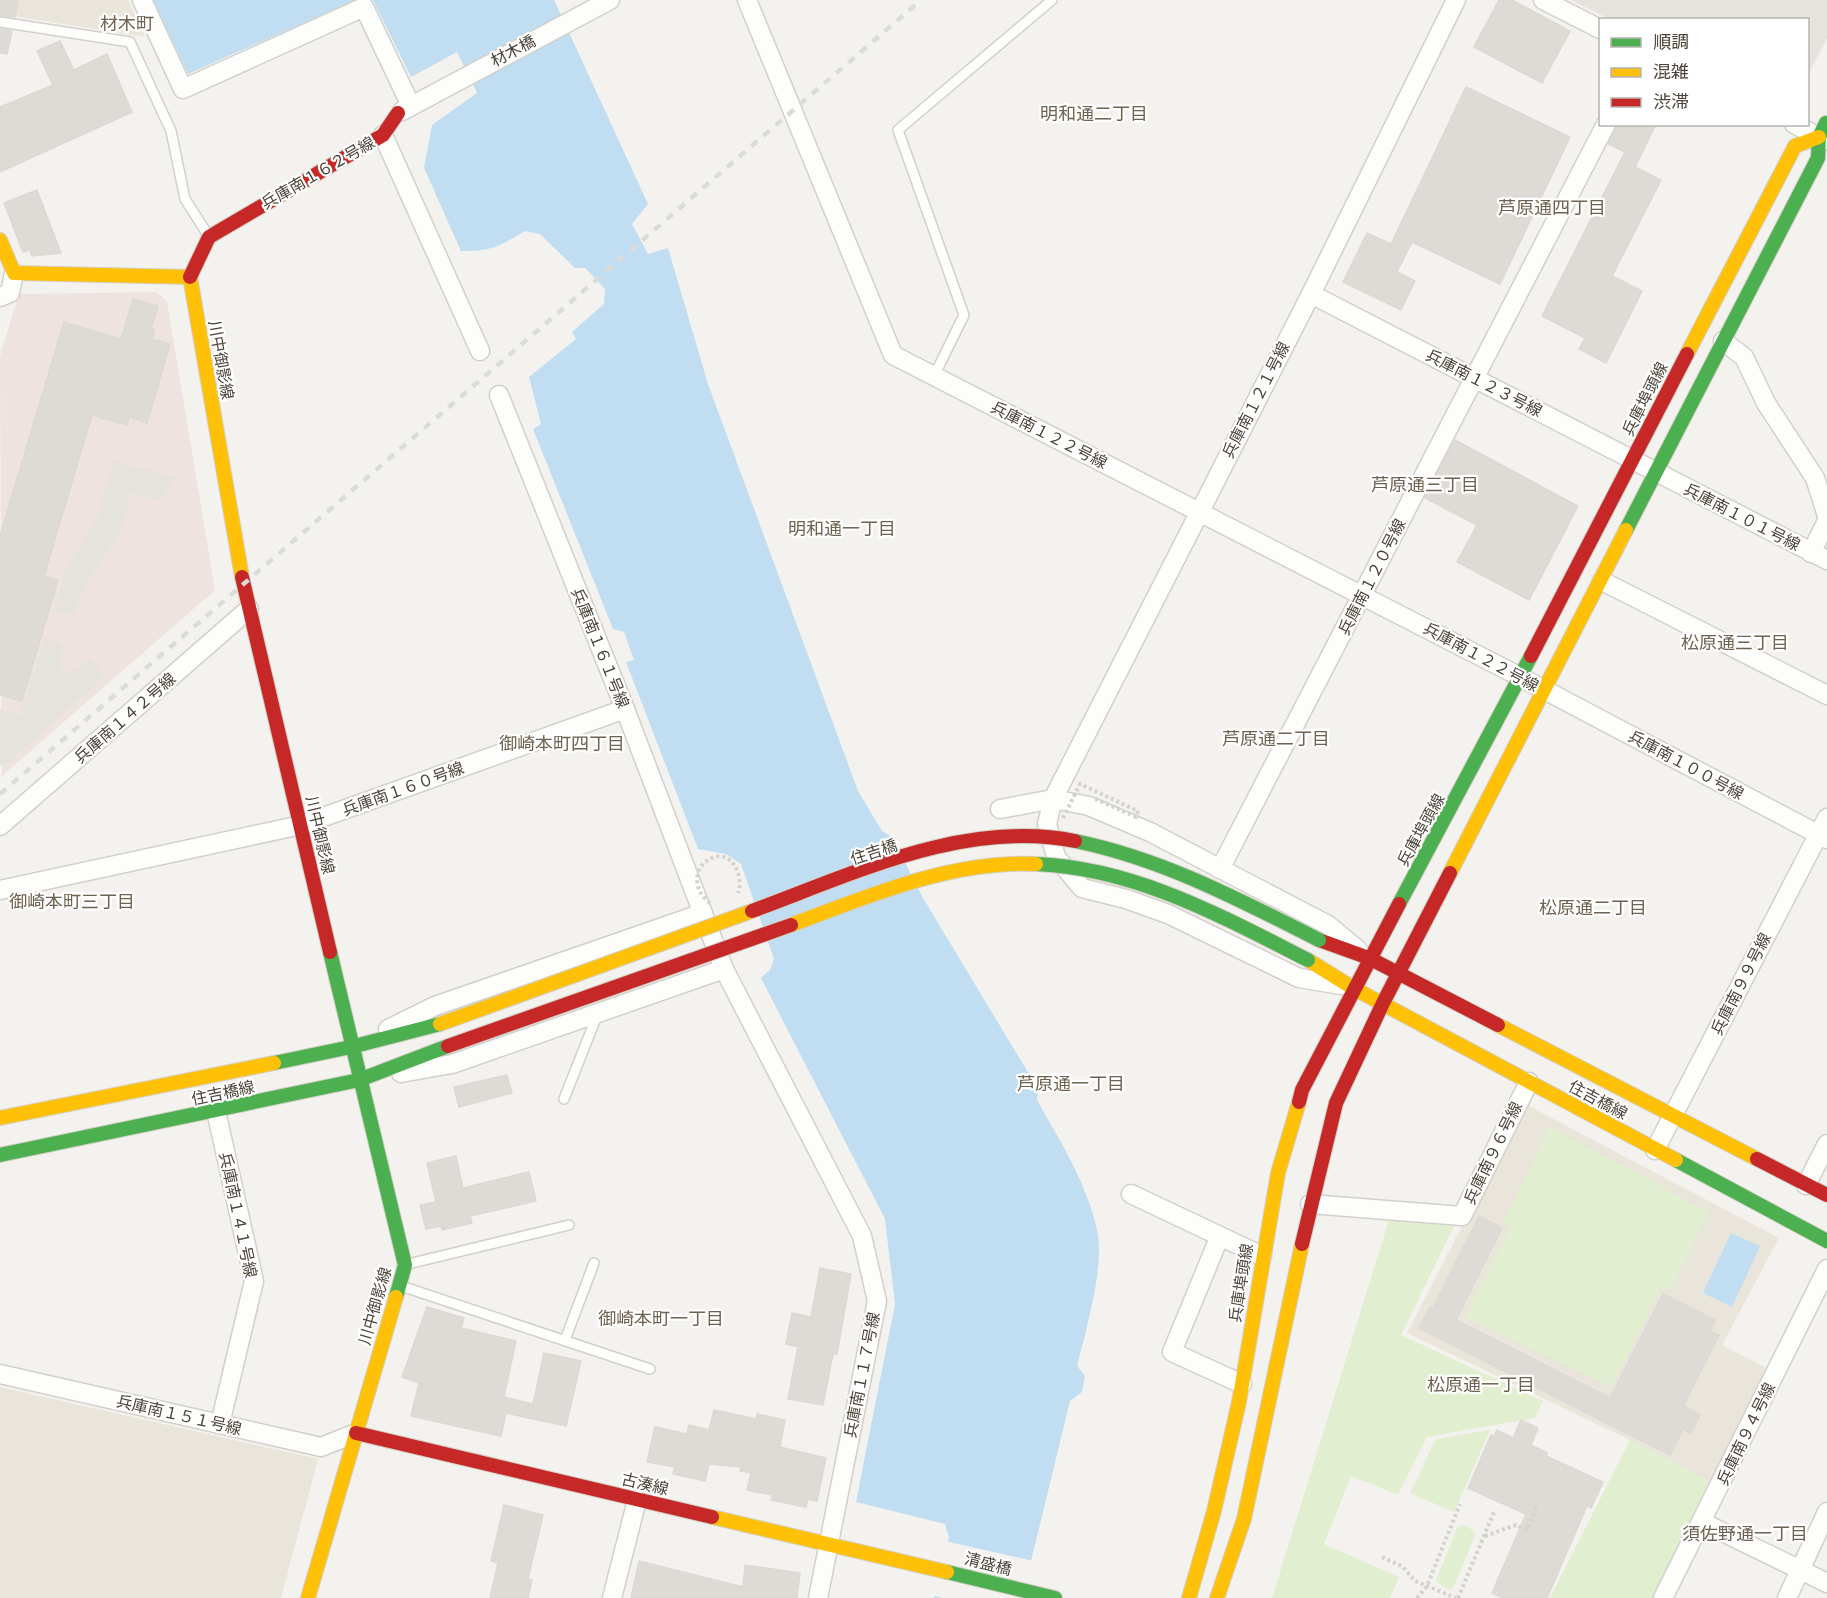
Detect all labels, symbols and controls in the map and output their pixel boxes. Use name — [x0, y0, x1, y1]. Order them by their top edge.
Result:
district label: 材木町 — [100, 13, 154, 35]
legend — [1599, 18, 1809, 126]
street label: 材木橋 — [487, 31, 539, 71]
text: 順調 — [1653, 31, 1689, 53]
text: 混雑 — [1653, 61, 1689, 83]
text: 渋滞 — [1653, 91, 1689, 113]
district label: 明和通二丁目 — [1040, 103, 1148, 125]
street label: 兵庫南１６２号線 — [258, 133, 378, 213]
district label: 芦原通四丁目 — [1498, 197, 1606, 219]
street label: 川中御影線 — [205, 319, 237, 401]
street label: 兵庫南１２１号線 — [1218, 339, 1294, 461]
street label: 兵庫南１２３号線 — [1423, 345, 1545, 421]
street label: 兵庫埠頭線 — [1618, 359, 1672, 439]
street label: 兵庫南１２２号線 — [988, 397, 1110, 473]
district label: 芦原通三丁目 — [1371, 474, 1479, 496]
street label: 兵庫南１０１号線 — [1681, 479, 1803, 555]
street label: 兵庫南１２０号線 — [1334, 516, 1410, 638]
district label: 明和通一丁目 — [788, 518, 896, 540]
street label: 兵庫南１６１号線 — [567, 585, 633, 711]
street label: 兵庫南１２２号線 — [1420, 619, 1542, 695]
district label: 松原通三丁目 — [1681, 632, 1789, 654]
street label: 兵庫南１４２号線 — [70, 669, 180, 767]
street label: 兵庫南１００号線 — [1625, 727, 1747, 803]
district label: 芦原通二丁目 — [1222, 728, 1330, 750]
district label: 御崎本町四丁目 — [499, 733, 625, 755]
street label: 兵庫南１６０号線 — [340, 758, 466, 820]
street label: 兵庫埠頭線 — [1393, 790, 1449, 870]
street label: 川中御影線 — [302, 794, 338, 876]
street label: 住吉橋 — [848, 836, 900, 868]
district label: 御崎本町三丁目 — [9, 891, 135, 913]
district label: 松原通二丁目 — [1539, 897, 1647, 919]
street label: 兵庫南９９号線 — [1707, 930, 1775, 1038]
district label: 芦原通一丁目 — [1017, 1073, 1125, 1095]
street label: 住吉橋線 — [190, 1077, 256, 1109]
street label: 住吉橋線 — [1565, 1077, 1631, 1123]
street label: 兵庫南９６号線 — [1460, 1098, 1526, 1208]
street label: 兵庫南１４１号線 — [215, 1150, 261, 1280]
street label: 兵庫埠頭線 — [1225, 1242, 1257, 1324]
street label: 川中御影線 — [355, 1265, 395, 1347]
district label: 御崎本町一丁目 — [598, 1308, 724, 1330]
street label: 兵庫南１１７号線 — [840, 1310, 884, 1440]
district label: 松原通一丁目 — [1427, 1374, 1535, 1396]
street label: 兵庫南９４号線 — [1713, 1379, 1779, 1489]
street label: 兵庫南１５１号線 — [114, 1391, 244, 1439]
street label: 古湊線 — [619, 1469, 671, 1499]
district label: 須佐野通一丁目 — [1682, 1523, 1808, 1545]
street label: 清盛橋 — [962, 1549, 1014, 1579]

